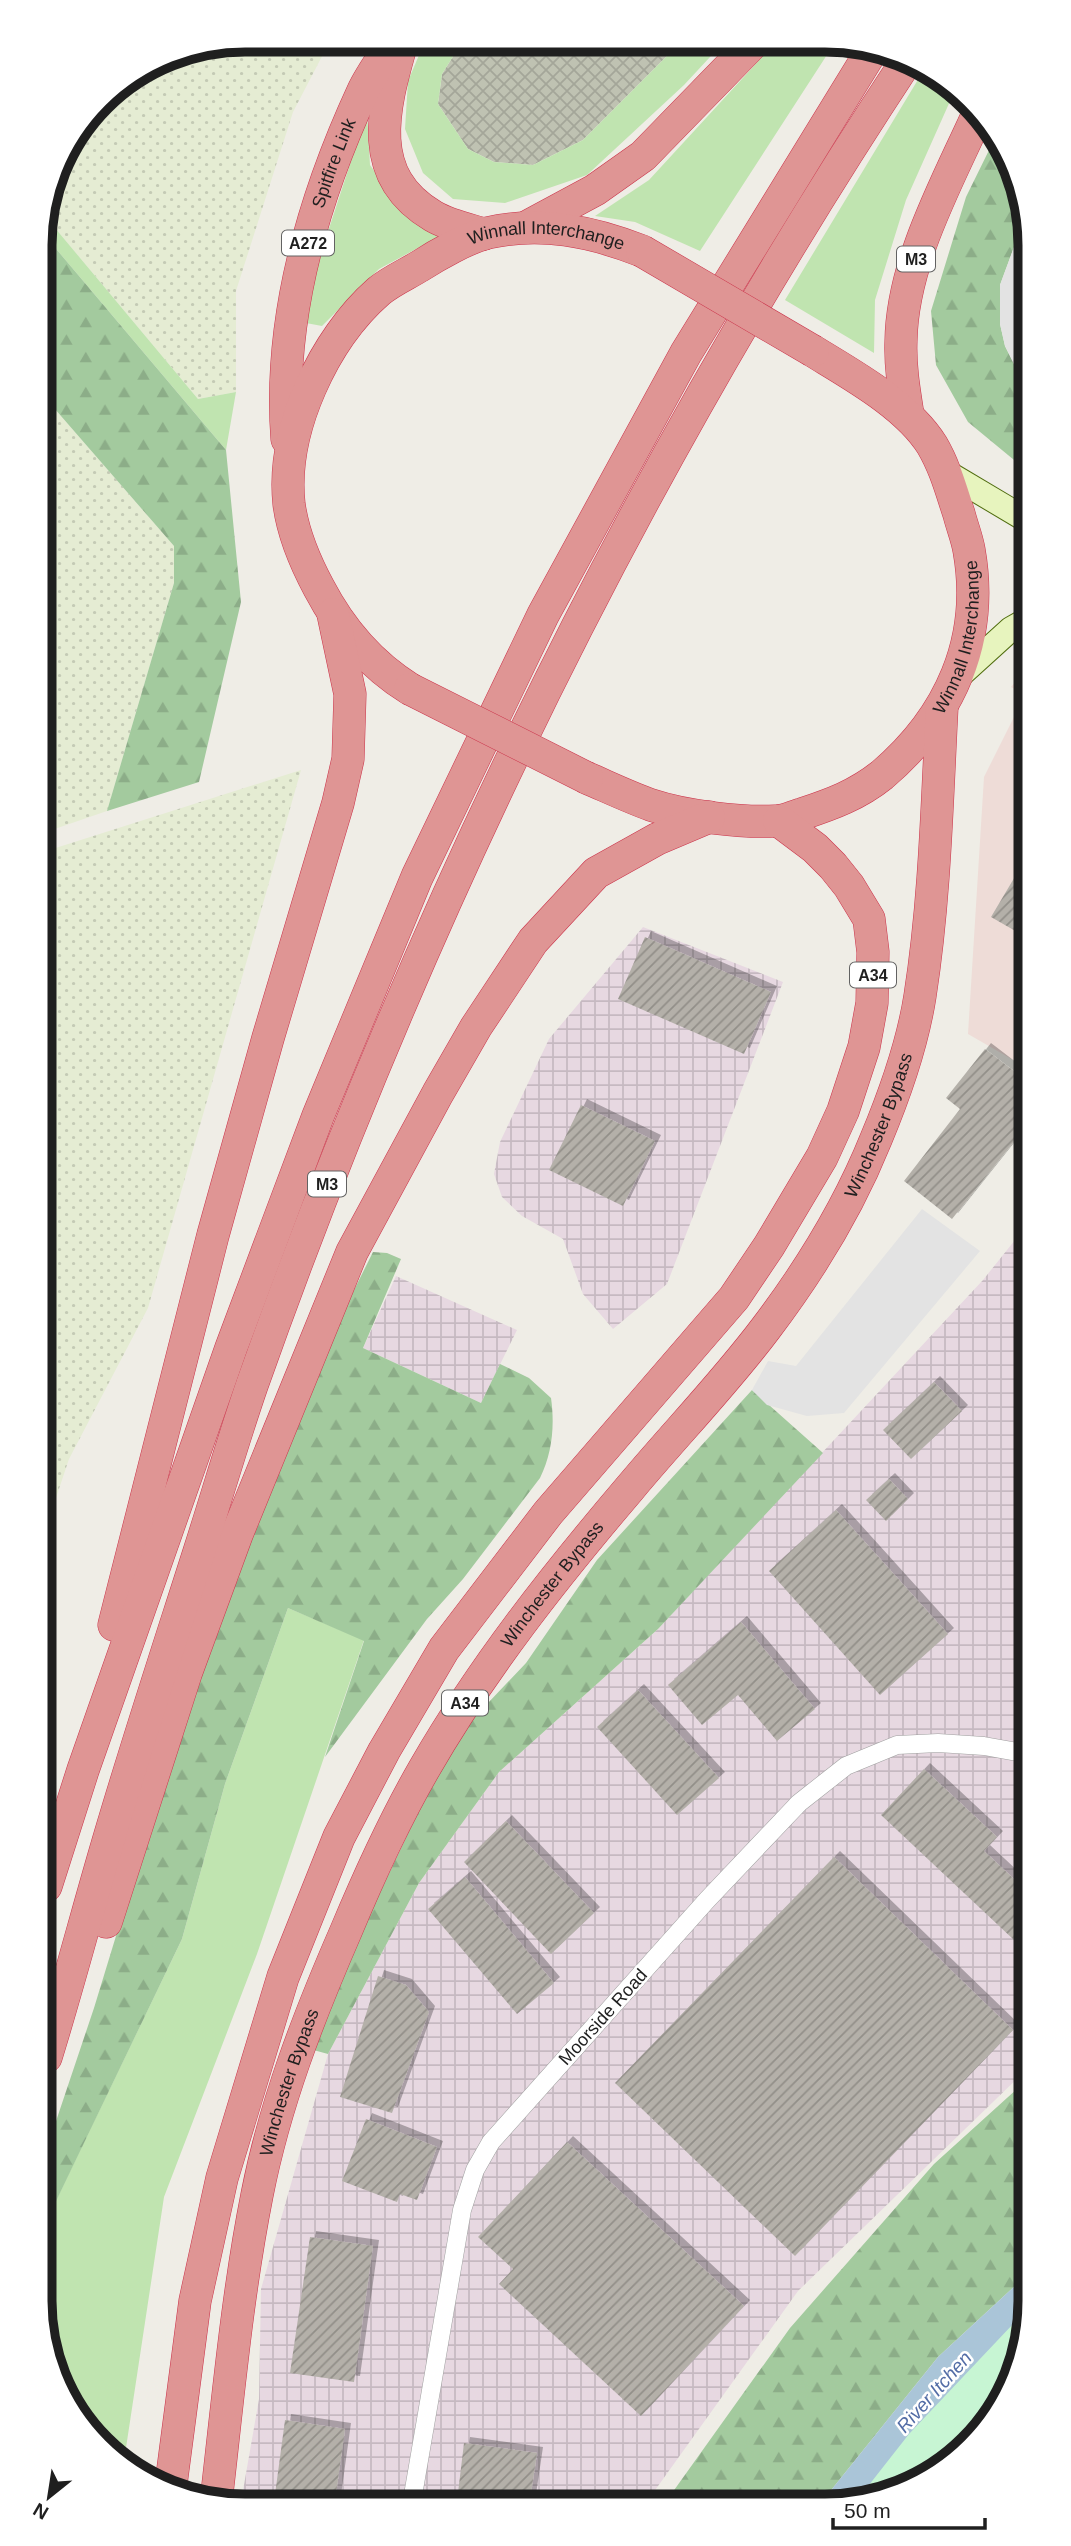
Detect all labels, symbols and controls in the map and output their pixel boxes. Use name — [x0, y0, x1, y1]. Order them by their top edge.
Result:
street label: Spitfire Link — [308, 114, 360, 211]
street label: Winnall Interchange — [465, 218, 627, 254]
road number: A272 — [282, 230, 334, 256]
road number: M3 — [897, 246, 935, 272]
street label: Winnall Interchange — [929, 559, 983, 718]
road number: A34 — [850, 962, 896, 987]
street label: Winchester Bypass — [841, 1050, 916, 1201]
road number: M3 — [308, 1172, 346, 1196]
street label: Winchester Bypass — [497, 1517, 608, 1651]
road number: A34 — [442, 1690, 488, 1716]
street label: Moorside Road — [555, 1965, 651, 2069]
street label: Winchester Bypass — [256, 2006, 323, 2158]
water label: River Itchen — [892, 2347, 976, 2437]
north arrow — [14, 2462, 84, 2532]
scale bar — [833, 2486, 985, 2530]
text: N — [30, 2499, 52, 2524]
text: 50 m — [844, 2499, 891, 2522]

